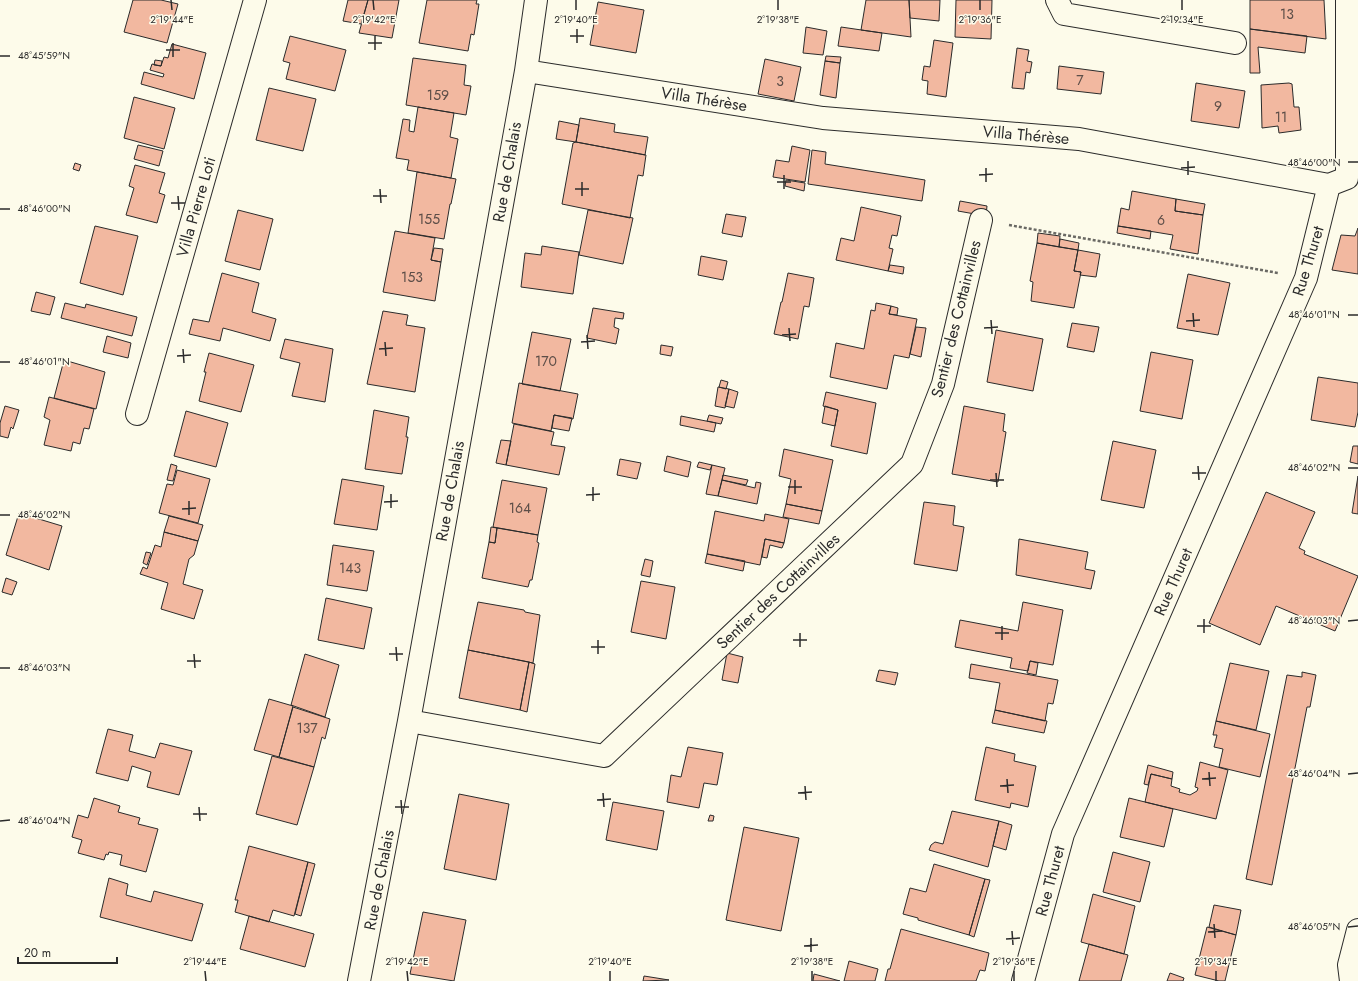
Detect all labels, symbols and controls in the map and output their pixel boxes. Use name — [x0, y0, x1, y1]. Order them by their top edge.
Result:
house number: 13 — [1280, 4, 1294, 24]
text: 2°19'44"E — [150, 12, 194, 27]
text: 2°19'42"E — [352, 12, 396, 27]
text: 2°19'40"E — [554, 12, 598, 27]
text: 2°19'38"E — [757, 12, 799, 27]
text: 2°19'36"E — [959, 12, 1001, 27]
text: 2°19'34"E — [1160, 12, 1204, 27]
text: 48°45'59"N — [18, 48, 70, 63]
house number: 7 — [1076, 70, 1084, 90]
house number: 3 — [776, 71, 784, 91]
street label: Villa Thérèse — [659, 81, 749, 117]
house number: 159 — [427, 85, 449, 105]
house number: 9 — [1214, 96, 1222, 116]
house number: 11 — [1275, 107, 1287, 127]
street label: Rue de Chalais — [487, 120, 527, 224]
street label: Villa Thérèse — [982, 120, 1070, 150]
street label: Villa Pierre Loti — [171, 154, 221, 260]
text: 48°46'00"N — [1288, 155, 1340, 170]
text: 48°46'00"N — [18, 201, 70, 216]
house number: 155 — [418, 209, 440, 229]
house number: 6 — [1157, 210, 1165, 230]
street label: Rue Thuret — [1286, 223, 1330, 299]
street label: Sentier des Cottainvilles — [925, 238, 987, 400]
house number: 153 — [401, 267, 423, 287]
text: 48°46'01"N — [1288, 307, 1340, 322]
house number: 170 — [535, 351, 557, 371]
text: 48°46'01"N — [18, 354, 70, 369]
street label: Rue de Chalais — [430, 439, 470, 543]
text: 48°46'02"N — [1288, 460, 1340, 475]
house number: 164 — [509, 498, 531, 518]
text: 48°46'02"N — [18, 507, 70, 522]
street label: Sentier des Cottainvilles — [711, 528, 845, 654]
street label: Rue Thuret — [1148, 544, 1198, 620]
house number: 143 — [339, 558, 361, 578]
text: 48°46'03"N — [1288, 613, 1340, 628]
text: 48°46'03"N — [18, 660, 70, 675]
house number: 137 — [296, 718, 318, 738]
text: 48°46'04"N — [1288, 766, 1340, 781]
text: 48°46'04"N — [18, 813, 70, 828]
street label: Rue de Chalais — [358, 828, 400, 932]
street label: Rue Thuret — [1030, 843, 1070, 919]
text: 48°46'05"N — [1288, 919, 1340, 934]
scale bar — [18, 939, 117, 965]
text: 20 m — [24, 944, 51, 962]
text: 2°19'44"E — [183, 954, 227, 969]
text: 2°19'42"E — [385, 954, 429, 969]
text: 2°19'40"E — [588, 954, 632, 969]
text: 2°19'38"E — [791, 954, 833, 969]
text: 2°19'36"E — [993, 954, 1035, 969]
text: 2°19'34"E — [1194, 954, 1238, 969]

